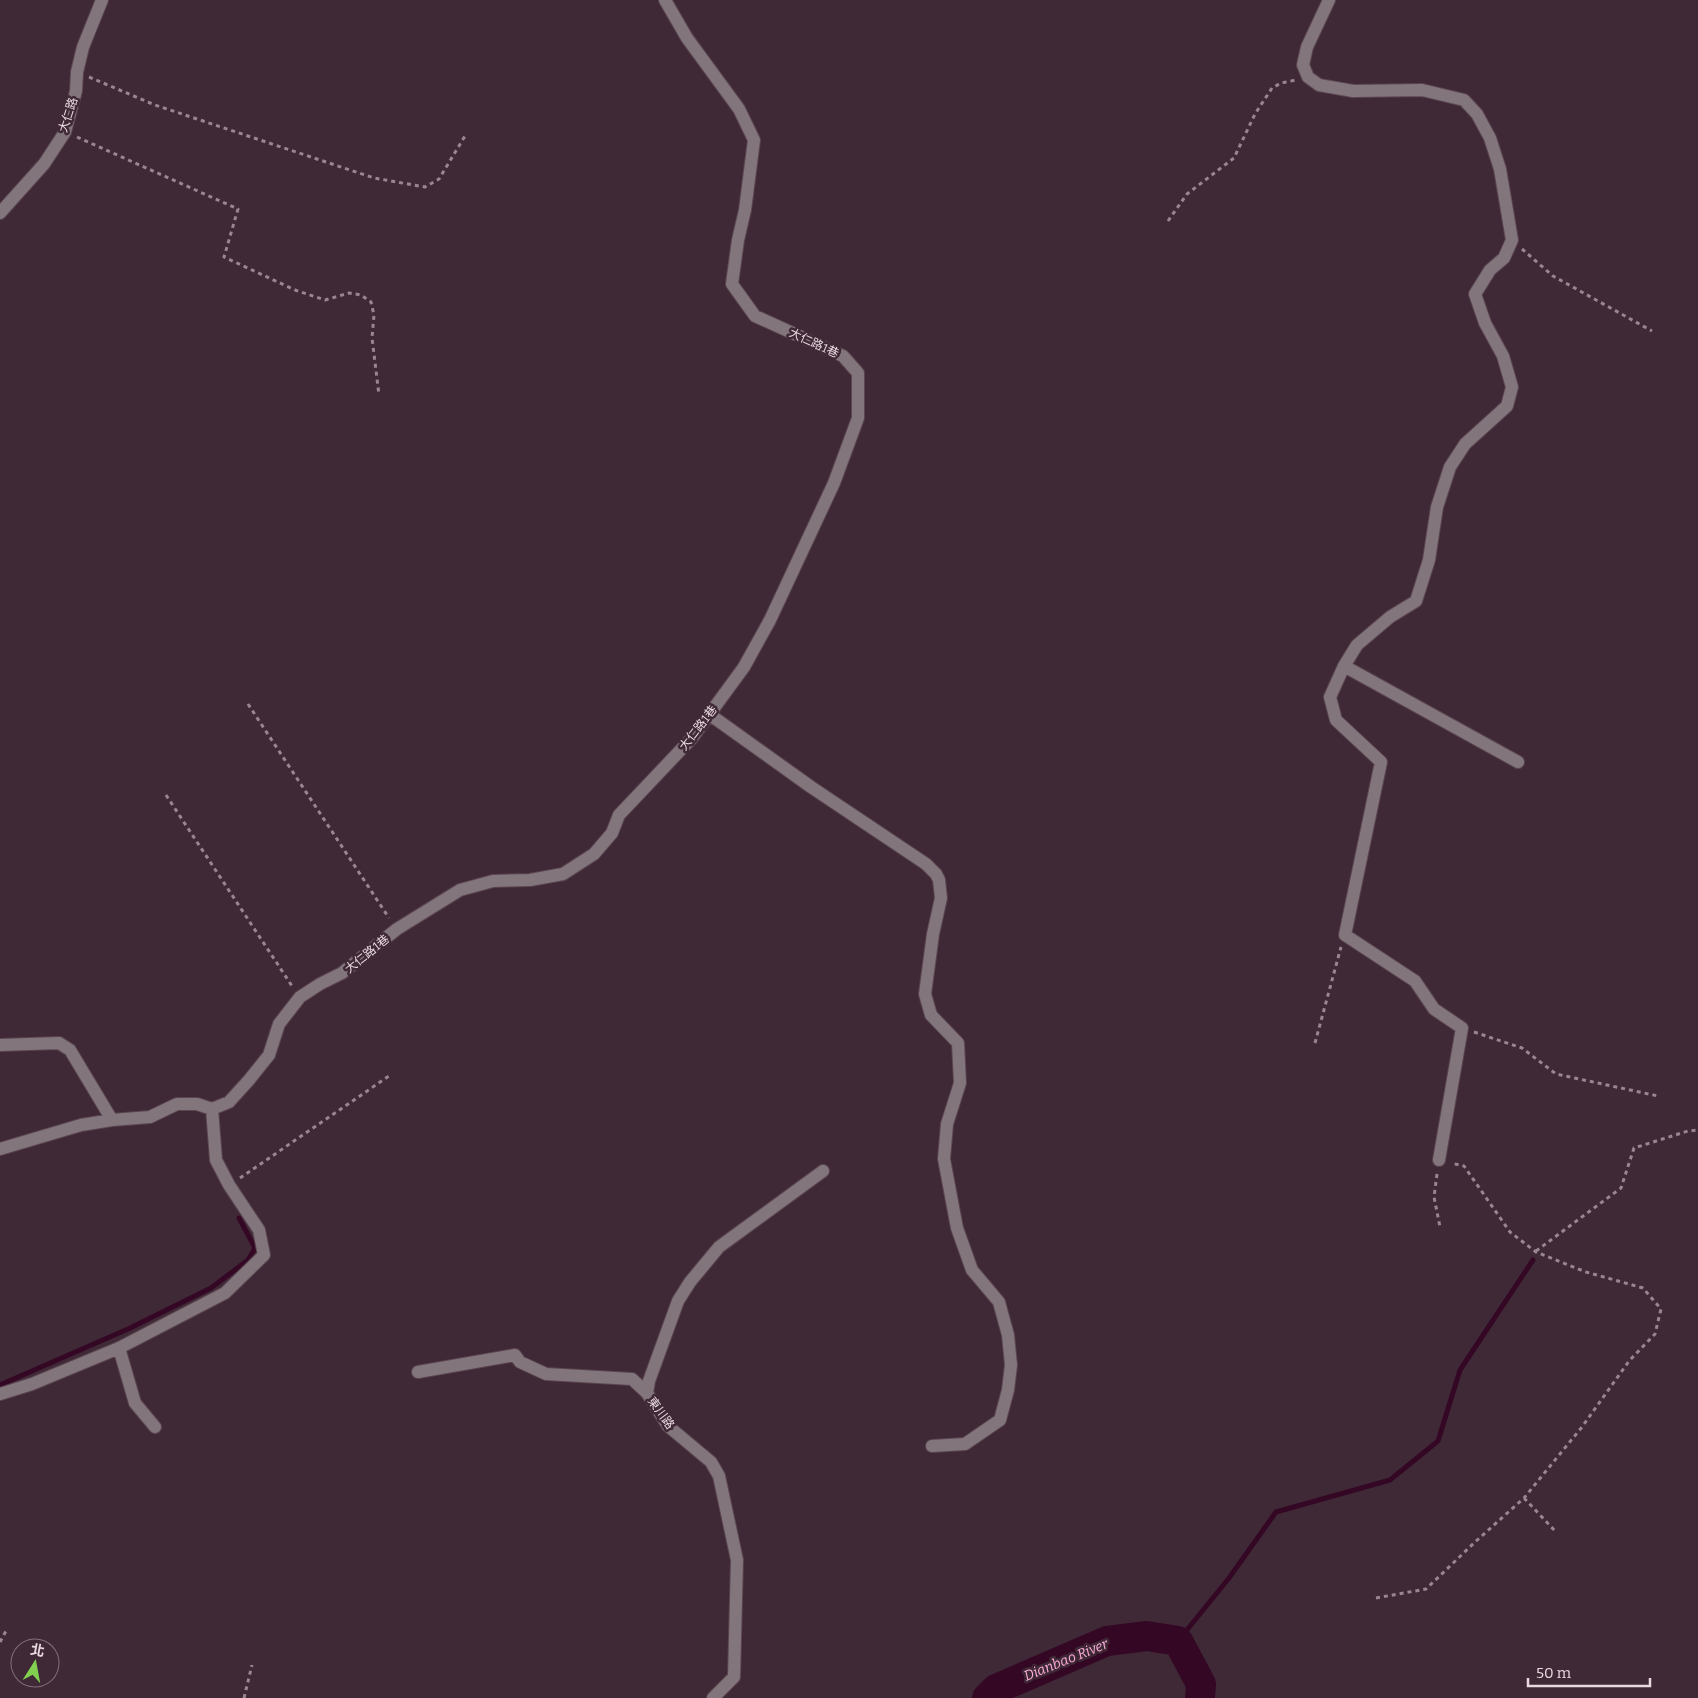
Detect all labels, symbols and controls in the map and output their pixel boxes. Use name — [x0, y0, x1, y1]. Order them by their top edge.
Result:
street label: 大仁路 — [56, 96, 80, 134]
street label: 大仁路1巷 — [787, 325, 841, 361]
street label: 大仁路1巷 — [676, 703, 720, 753]
street label: 大仁路1巷 — [342, 932, 392, 976]
street label: 東川路 — [645, 1394, 677, 1432]
water label: Dianbao River — [1021, 1635, 1112, 1685]
north arrow — [10, 1638, 60, 1688]
text: 北 — [29, 1641, 46, 1660]
scale bar — [1528, 1656, 1650, 1688]
text: 50 m — [1536, 1664, 1572, 1682]

